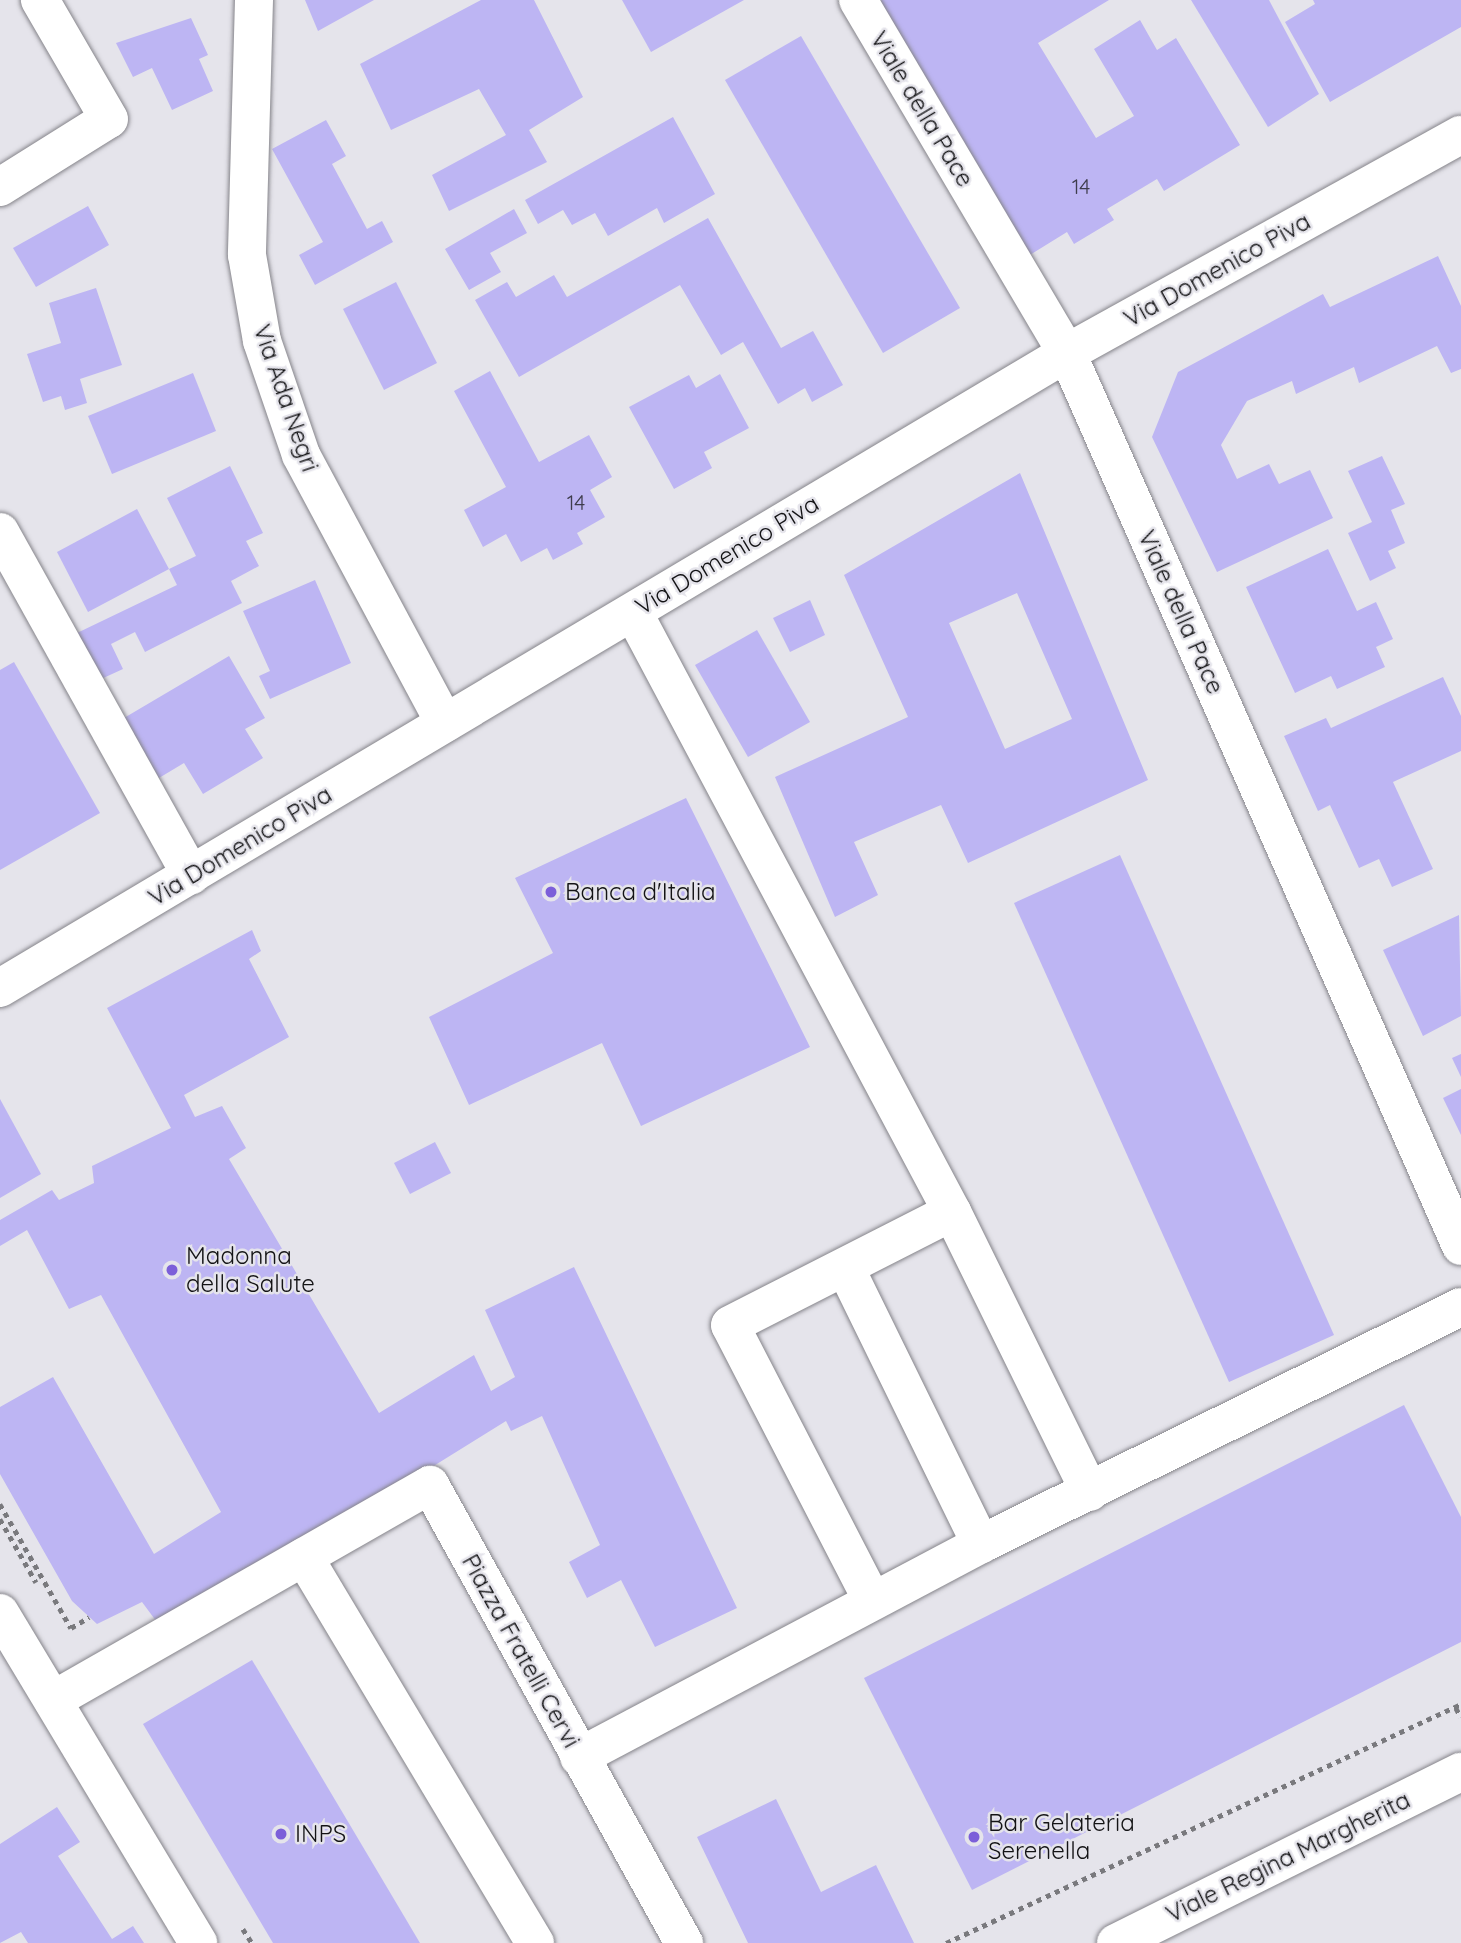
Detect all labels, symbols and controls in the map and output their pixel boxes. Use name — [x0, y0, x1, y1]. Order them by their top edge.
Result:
street label: Viale della Pace — [864, 26, 980, 192]
house number: 14 — [1072, 173, 1090, 199]
street label: Via Domenico Piva — [1119, 207, 1315, 333]
street label: Via Ada Negri — [247, 321, 325, 475]
house number: 14 — [567, 489, 585, 515]
street label: Via Domenico Piva — [630, 489, 824, 621]
street label: Viale della Pace — [1132, 526, 1230, 698]
street label: Via Domenico Piva — [143, 780, 337, 912]
place label: Banca d'Italia — [565, 878, 716, 906]
marker: Banca d'Italia — [543, 884, 559, 900]
place label: Madonna della Salute — [186, 1242, 315, 1298]
marker: Madonna della Salute — [164, 1262, 180, 1278]
street label: Piazza Fratelli Cervi — [456, 1549, 586, 1753]
street label: Viale Regina Margherita — [1161, 1785, 1415, 1929]
place label: Bar Gelateria Serenella — [988, 1809, 1135, 1865]
place label: INPS — [295, 1820, 346, 1848]
marker: INPS — [273, 1826, 289, 1842]
marker: Bar Gelateria Serenella — [966, 1829, 982, 1845]

